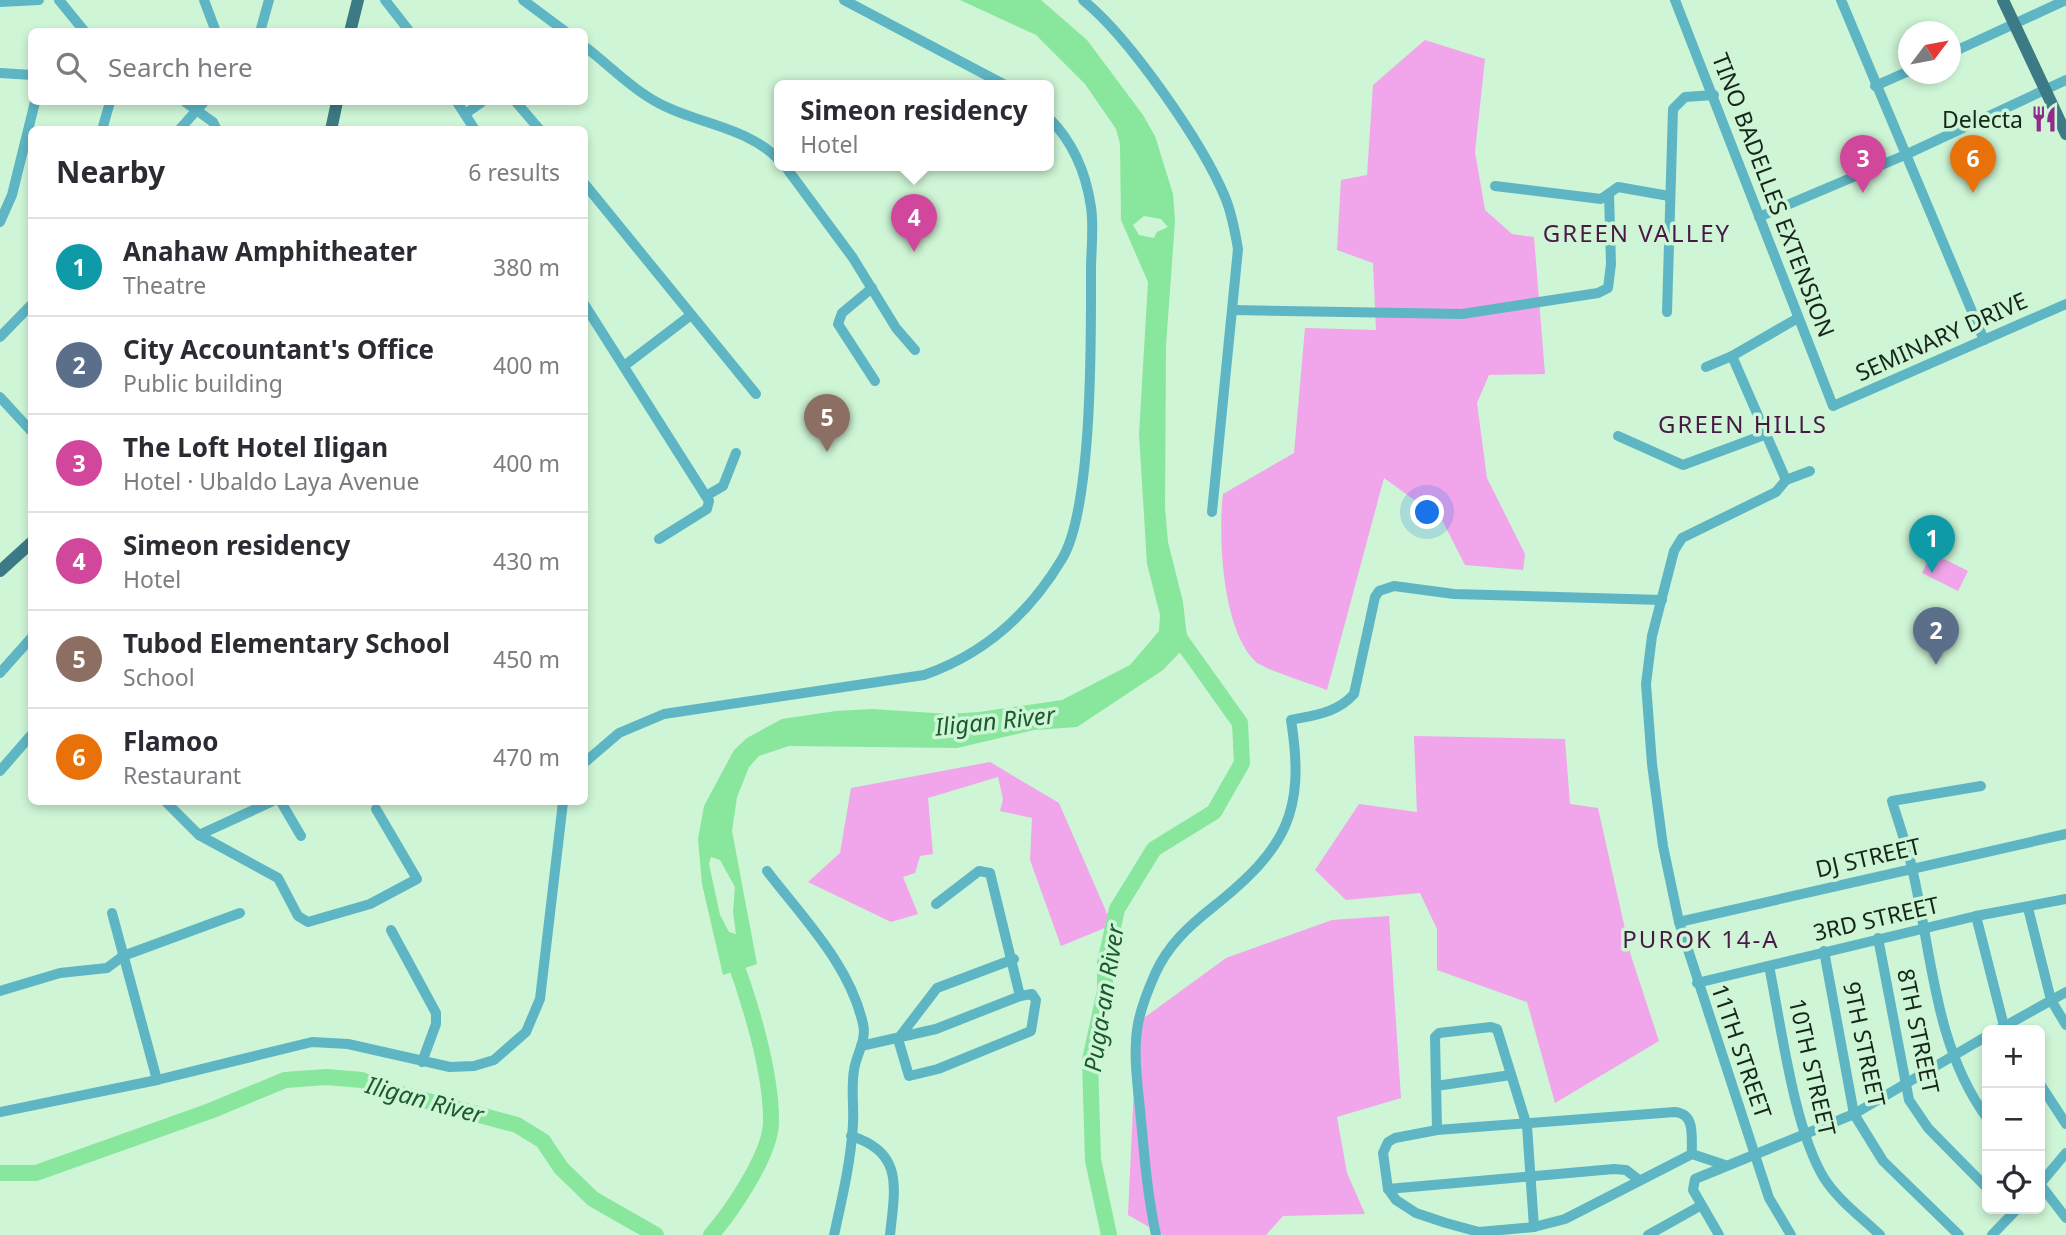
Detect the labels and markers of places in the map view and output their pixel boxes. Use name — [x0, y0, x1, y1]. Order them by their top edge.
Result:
place label: Delecta — [1942, 103, 2023, 135]
restaurant icon: Delecta — [2029, 104, 2059, 134]
pin: 3 — [1840, 135, 1886, 193]
pin: 6 — [1950, 135, 1996, 193]
pin: 4 — [891, 194, 937, 252]
pin: 5 — [804, 394, 850, 452]
pin: 1 — [1909, 515, 1955, 573]
pin: 2 — [1913, 607, 1959, 665]

